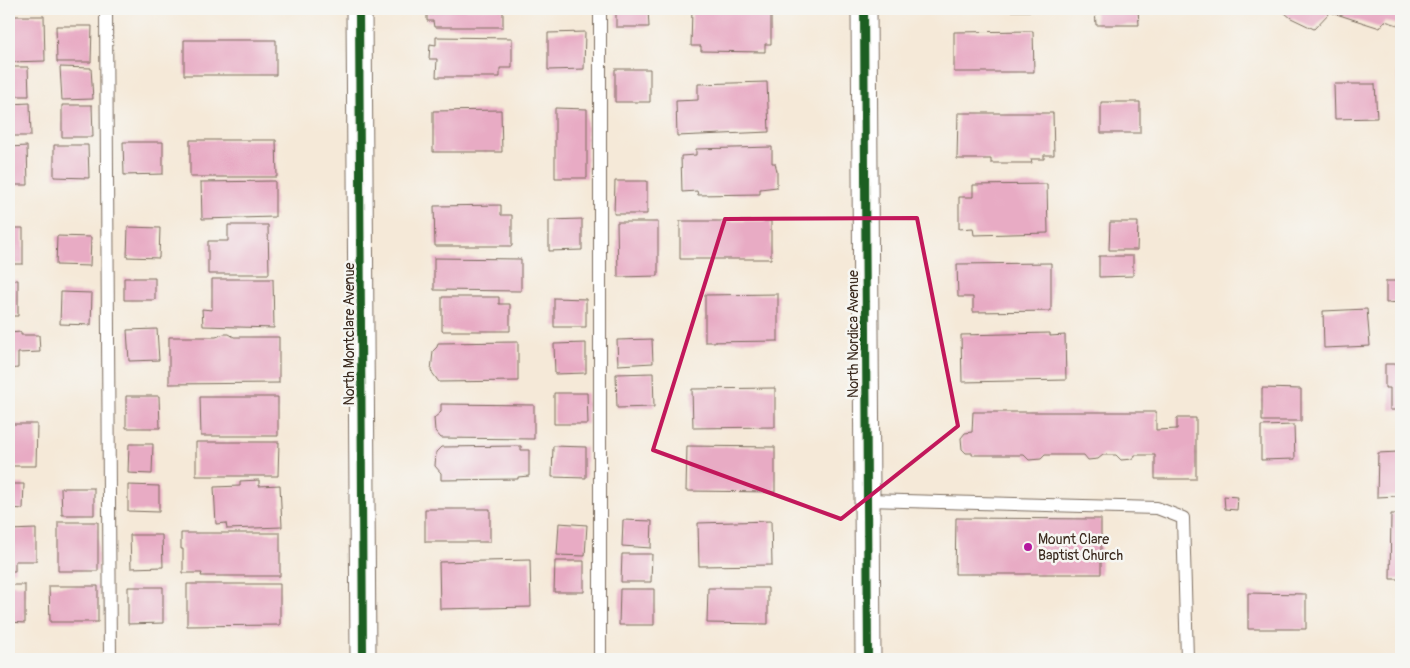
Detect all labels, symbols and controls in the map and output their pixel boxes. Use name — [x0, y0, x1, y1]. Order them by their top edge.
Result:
street label: North Montclare Avenue — [341, 263, 358, 405]
street label: North Nordica Avenue — [845, 270, 862, 398]
place label: Mount Clare Baptist Church — [1038, 531, 1123, 564]
marker: Mount Clare Baptist Church — [1022, 541, 1034, 553]

